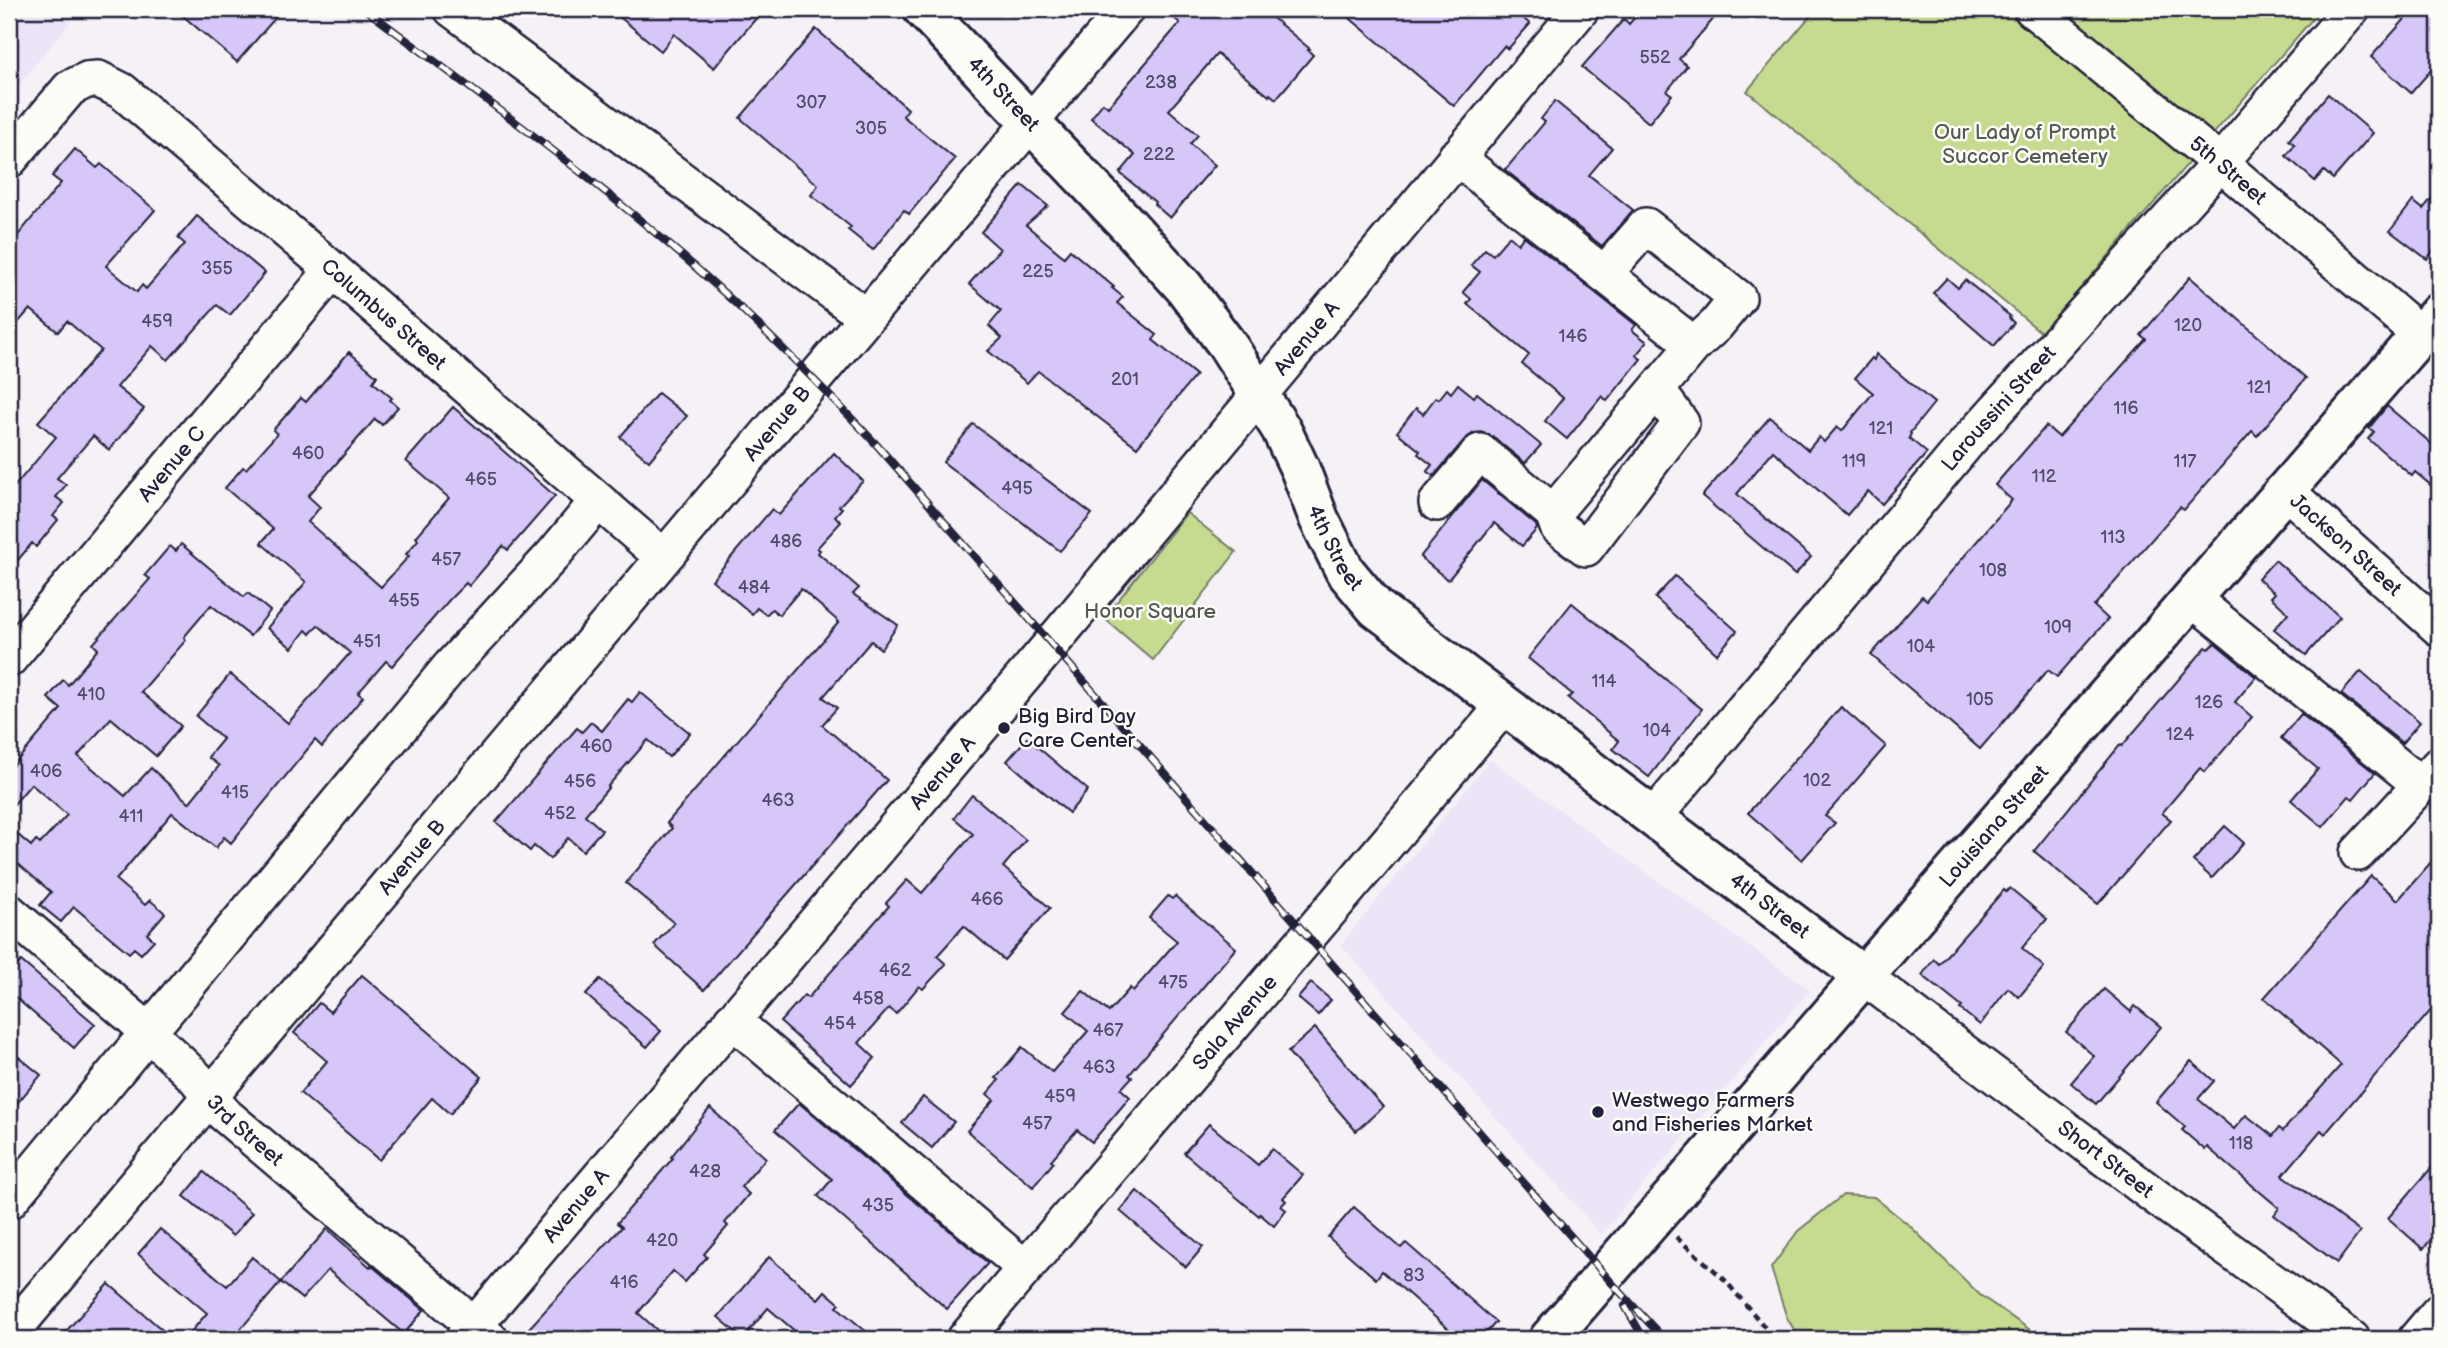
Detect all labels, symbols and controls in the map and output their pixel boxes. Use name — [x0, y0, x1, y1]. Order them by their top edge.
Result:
house number: 552 — [1639, 47, 1671, 68]
street label: 4th Street — [962, 52, 1045, 137]
house number: 238 — [1145, 72, 1177, 93]
house number: 307 — [796, 92, 826, 113]
house number: 305 — [855, 118, 887, 139]
park label: Our Lady of Prompt Succor Cemetery — [1934, 120, 2117, 169]
street label: 5th Street — [2184, 131, 2272, 211]
house number: 222 — [1143, 144, 1175, 165]
street label: Columbus Street — [316, 253, 451, 376]
house number: 355 — [201, 258, 233, 279]
house number: 225 — [1022, 261, 1054, 282]
street label: Avenue A — [1269, 296, 1345, 381]
house number: 459 — [141, 311, 173, 332]
house number: 120 — [2174, 315, 2202, 336]
house number: 146 — [1559, 326, 1587, 347]
street label: Laroussini Street — [1936, 340, 2062, 476]
house number: 201 — [1111, 369, 1139, 390]
house number: 121 — [2247, 377, 2271, 398]
street label: Avenue B — [739, 381, 816, 466]
house number: 116 — [2114, 398, 2138, 419]
house number: 121 — [1869, 418, 1893, 439]
street label: Avenue C — [133, 421, 211, 507]
house number: 460 — [292, 443, 324, 464]
house number: 119 — [1842, 451, 1866, 472]
house number: 117 — [2174, 451, 2197, 472]
house number: 112 — [2032, 466, 2057, 487]
house number: 465 — [465, 469, 497, 490]
house number: 495 — [1001, 478, 1033, 499]
street label: Jackson Street — [2285, 489, 2407, 602]
street label: 4th Street — [1302, 502, 1368, 596]
house number: 113 — [2100, 527, 2126, 548]
house number: 486 — [770, 531, 802, 552]
house number: 457 — [431, 549, 461, 570]
house number: 108 — [1979, 560, 2007, 581]
house number: 484 — [738, 577, 770, 598]
house number: 455 — [388, 590, 420, 611]
park label: Honor Square — [1084, 599, 1216, 624]
house number: 109 — [2044, 617, 2072, 638]
house number: 451 — [353, 631, 381, 652]
house number: 104 — [1907, 636, 1935, 657]
house number: 114 — [1592, 671, 1616, 692]
house number: 410 — [77, 684, 105, 705]
house number: 105 — [1966, 689, 1994, 710]
house number: 126 — [2195, 692, 2223, 713]
place label: Big Bird Day Care Center — [1018, 704, 1136, 753]
marker: Big Bird Day Care Center — [996, 720, 1012, 736]
house number: 104 — [1643, 720, 1671, 741]
house number: 124 — [2166, 724, 2194, 745]
street label: Avenue A — [904, 731, 981, 815]
house number: 460 — [580, 736, 612, 757]
street label: Louisiana Street — [1934, 760, 2054, 893]
house number: 406 — [30, 761, 62, 782]
house number: 102 — [1803, 770, 1831, 791]
house number: 456 — [564, 771, 596, 792]
house number: 415 — [221, 782, 249, 803]
house number: 463 — [761, 790, 795, 811]
house number: 452 — [544, 803, 576, 824]
house number: 411 — [119, 806, 143, 827]
street label: Avenue B — [373, 815, 451, 900]
street label: 4th Street — [1724, 868, 1815, 944]
house number: 466 — [971, 889, 1003, 910]
house number: 462 — [879, 960, 912, 981]
street label: Sala Avenue — [1188, 970, 1283, 1075]
house number: 475 — [1158, 972, 1188, 993]
house number: 458 — [852, 988, 884, 1009]
house number: 454 — [824, 1013, 856, 1034]
house number: 467 — [1093, 1020, 1124, 1041]
house number: 463 — [1082, 1057, 1116, 1078]
house number: 459 — [1044, 1086, 1076, 1107]
place label: Westwego Farmers and Fisheries Market — [1612, 1088, 1813, 1137]
street label: 3rd Street — [201, 1090, 289, 1172]
marker: Westwego Farmers and Fisheries Market — [1590, 1104, 1606, 1120]
house number: 457 — [1022, 1113, 1052, 1134]
street label: Short Street — [2053, 1115, 2159, 1204]
house number: 118 — [2229, 1133, 2253, 1154]
house number: 428 — [689, 1161, 721, 1182]
street label: Avenue A — [538, 1164, 615, 1248]
house number: 435 — [862, 1195, 894, 1216]
house number: 420 — [646, 1230, 678, 1251]
house number: 83 — [1403, 1265, 1425, 1286]
house number: 416 — [610, 1272, 638, 1293]

